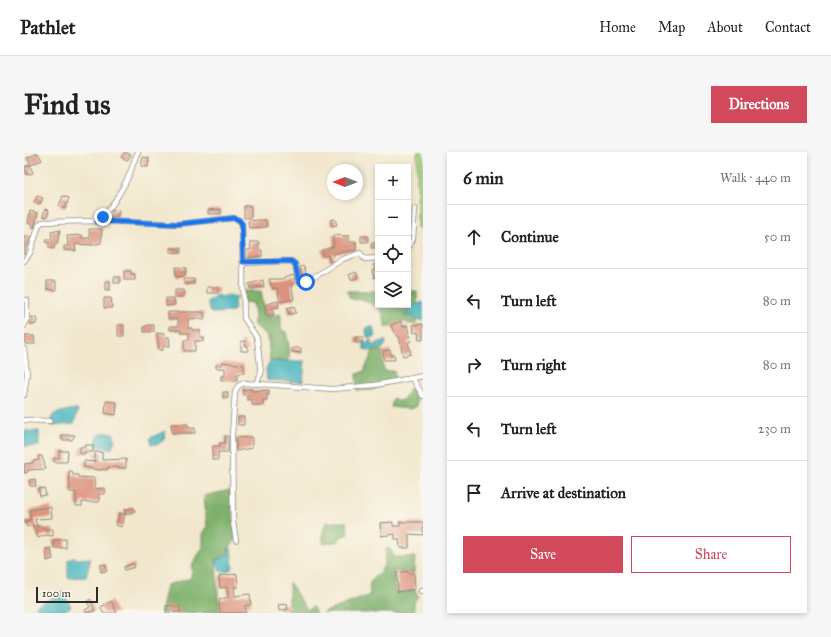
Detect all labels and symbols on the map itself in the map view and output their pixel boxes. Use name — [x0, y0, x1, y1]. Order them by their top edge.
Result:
north arrow — [327, 164, 363, 200]
route end — [94, 208, 112, 226]
route start — [297, 273, 315, 291]
scale bar — [36, 585, 98, 604]

